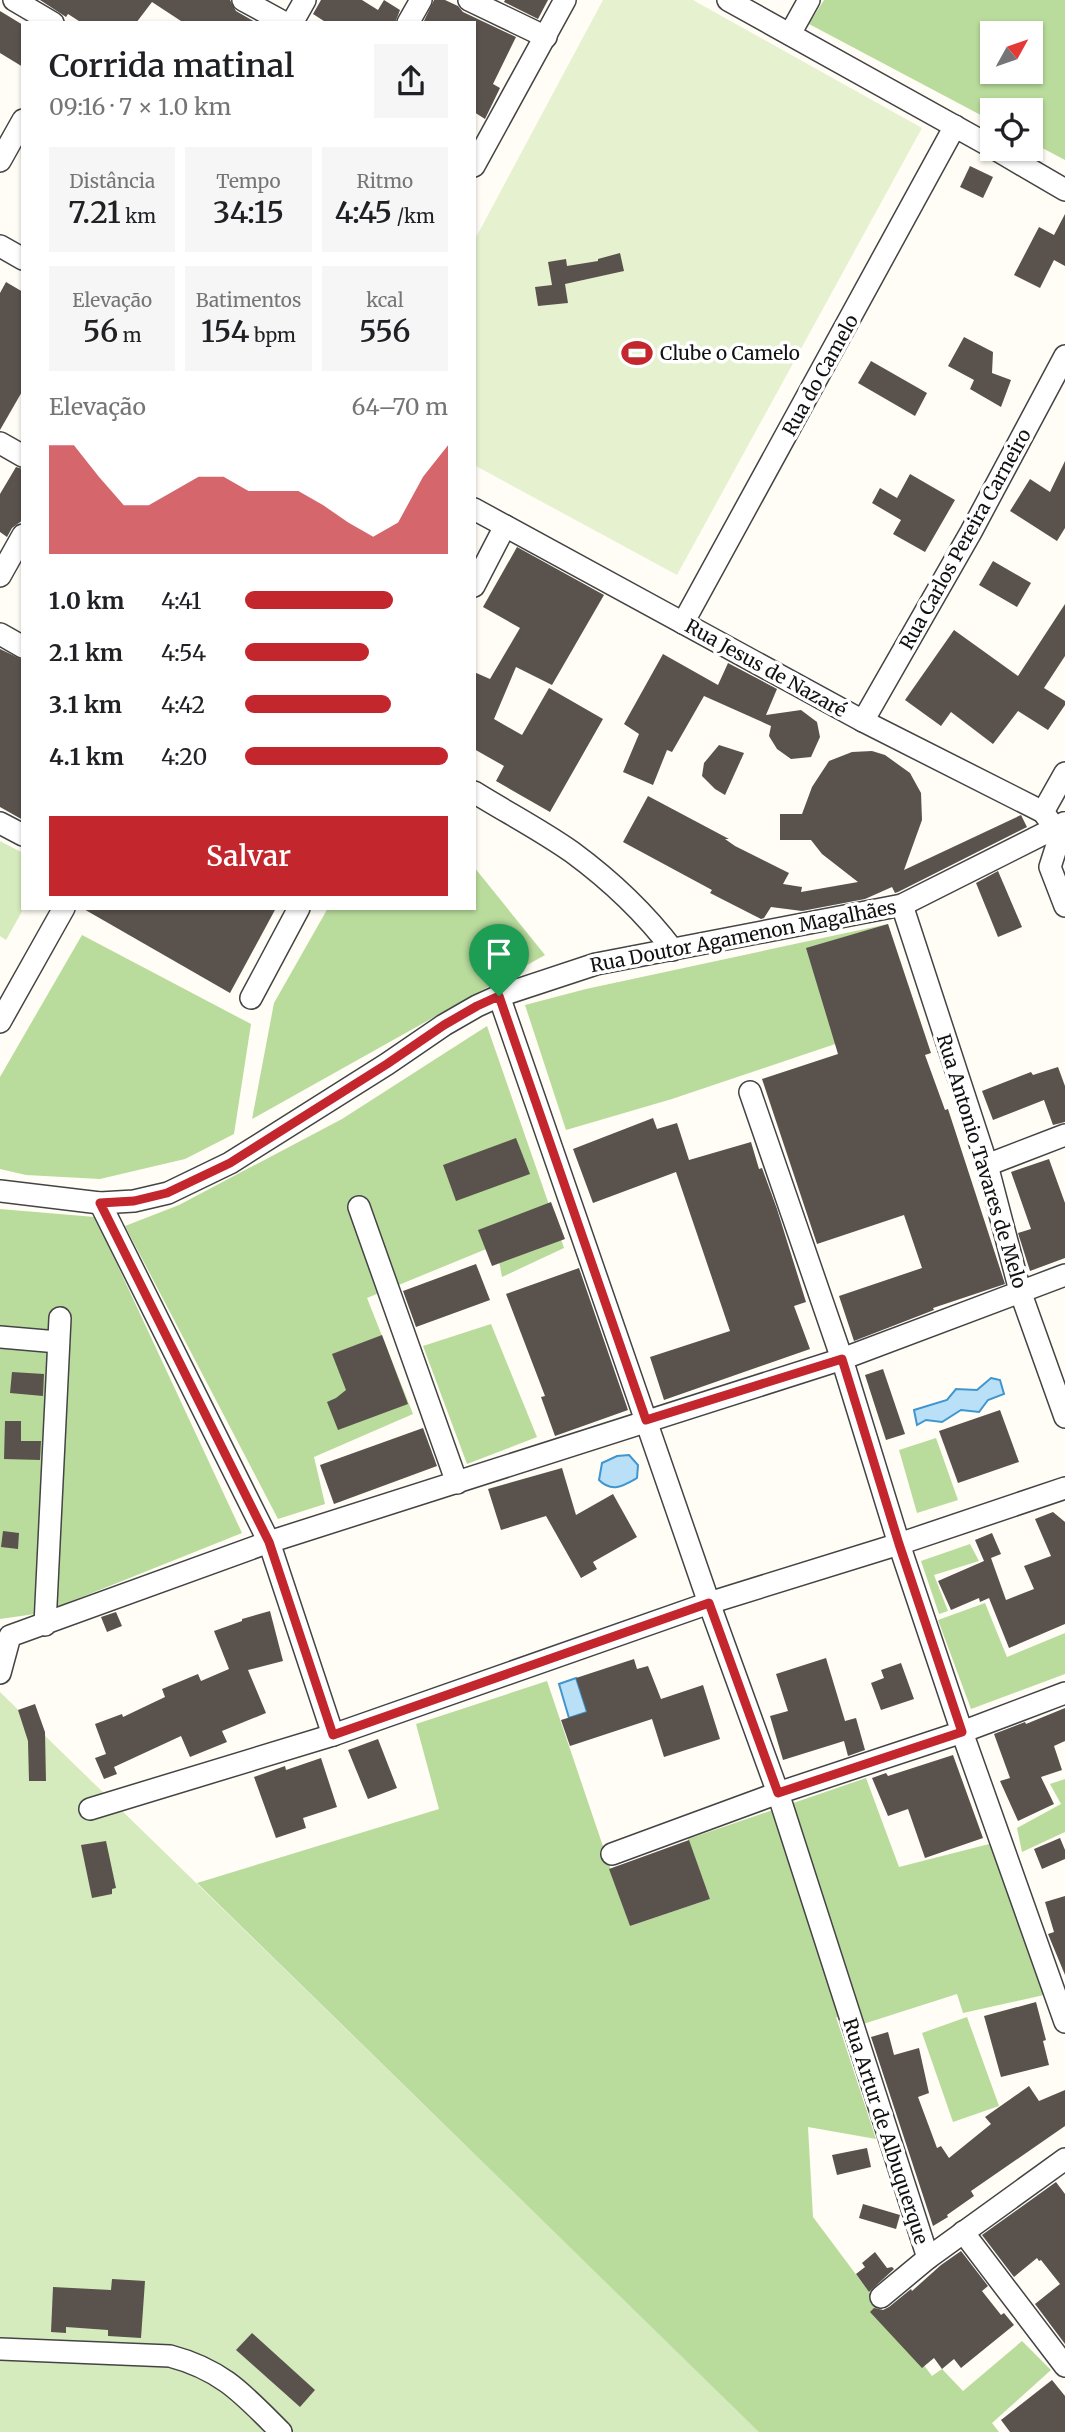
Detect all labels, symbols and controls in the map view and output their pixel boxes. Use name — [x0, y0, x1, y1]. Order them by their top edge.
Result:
north arrow — [980, 21, 1043, 84]
map controls — [980, 21, 1043, 161]
button: share — [374, 44, 448, 118]
text: Corrida matinal — [49, 46, 294, 86]
text: 09:16 · 7 × 1.0 km — [49, 92, 231, 121]
button: locate — [980, 98, 1043, 161]
text: Distância — [69, 169, 155, 193]
text: Tempo — [216, 169, 281, 193]
text: Ritmo — [357, 169, 413, 193]
text: 7.21 — [68, 193, 121, 231]
text: 34:15 — [213, 193, 284, 231]
text: 4:45 — [335, 193, 392, 231]
text: km — [121, 204, 156, 228]
text: /km — [392, 204, 435, 228]
text: Elevação — [72, 288, 152, 312]
text: Batimentos — [196, 288, 301, 312]
text: kcal — [366, 288, 404, 312]
street label: Rua do Camelo — [777, 310, 863, 440]
text: 56 — [83, 312, 118, 350]
text: 154 — [201, 312, 250, 350]
text: 556 — [359, 312, 411, 350]
text: m — [118, 323, 142, 347]
text: bpm — [250, 323, 296, 347]
sports icon: Clube o Camelo — [620, 336, 654, 370]
place label: Clube o Camelo — [660, 341, 800, 365]
text: Elevação — [49, 392, 146, 421]
text: 64–70 m — [352, 392, 448, 421]
street label: Rua Carlos Pereira Carneiro — [894, 424, 1036, 654]
text: 1.0 km — [49, 586, 124, 615]
text: 4:41 — [161, 586, 201, 615]
street label: Rua Jesus de Nazaré — [681, 614, 851, 722]
text: 2.1 km — [49, 638, 123, 667]
text: 4:54 — [161, 638, 206, 667]
text: 3.1 km — [49, 690, 122, 719]
text: 4:42 — [161, 690, 205, 719]
text: 4.1 km — [49, 742, 124, 771]
text: 4:20 — [161, 742, 207, 771]
button: Salvar — [49, 816, 448, 896]
street label: Rua Doutor Agamenon Magalhães — [588, 895, 898, 977]
pin — [469, 924, 529, 996]
icon: arrive — [480, 935, 518, 973]
street label: Rua Antonio Tavares de Melo — [932, 1031, 1032, 1291]
street label: Rua Artur de Albuquerque — [838, 2015, 934, 2247]

